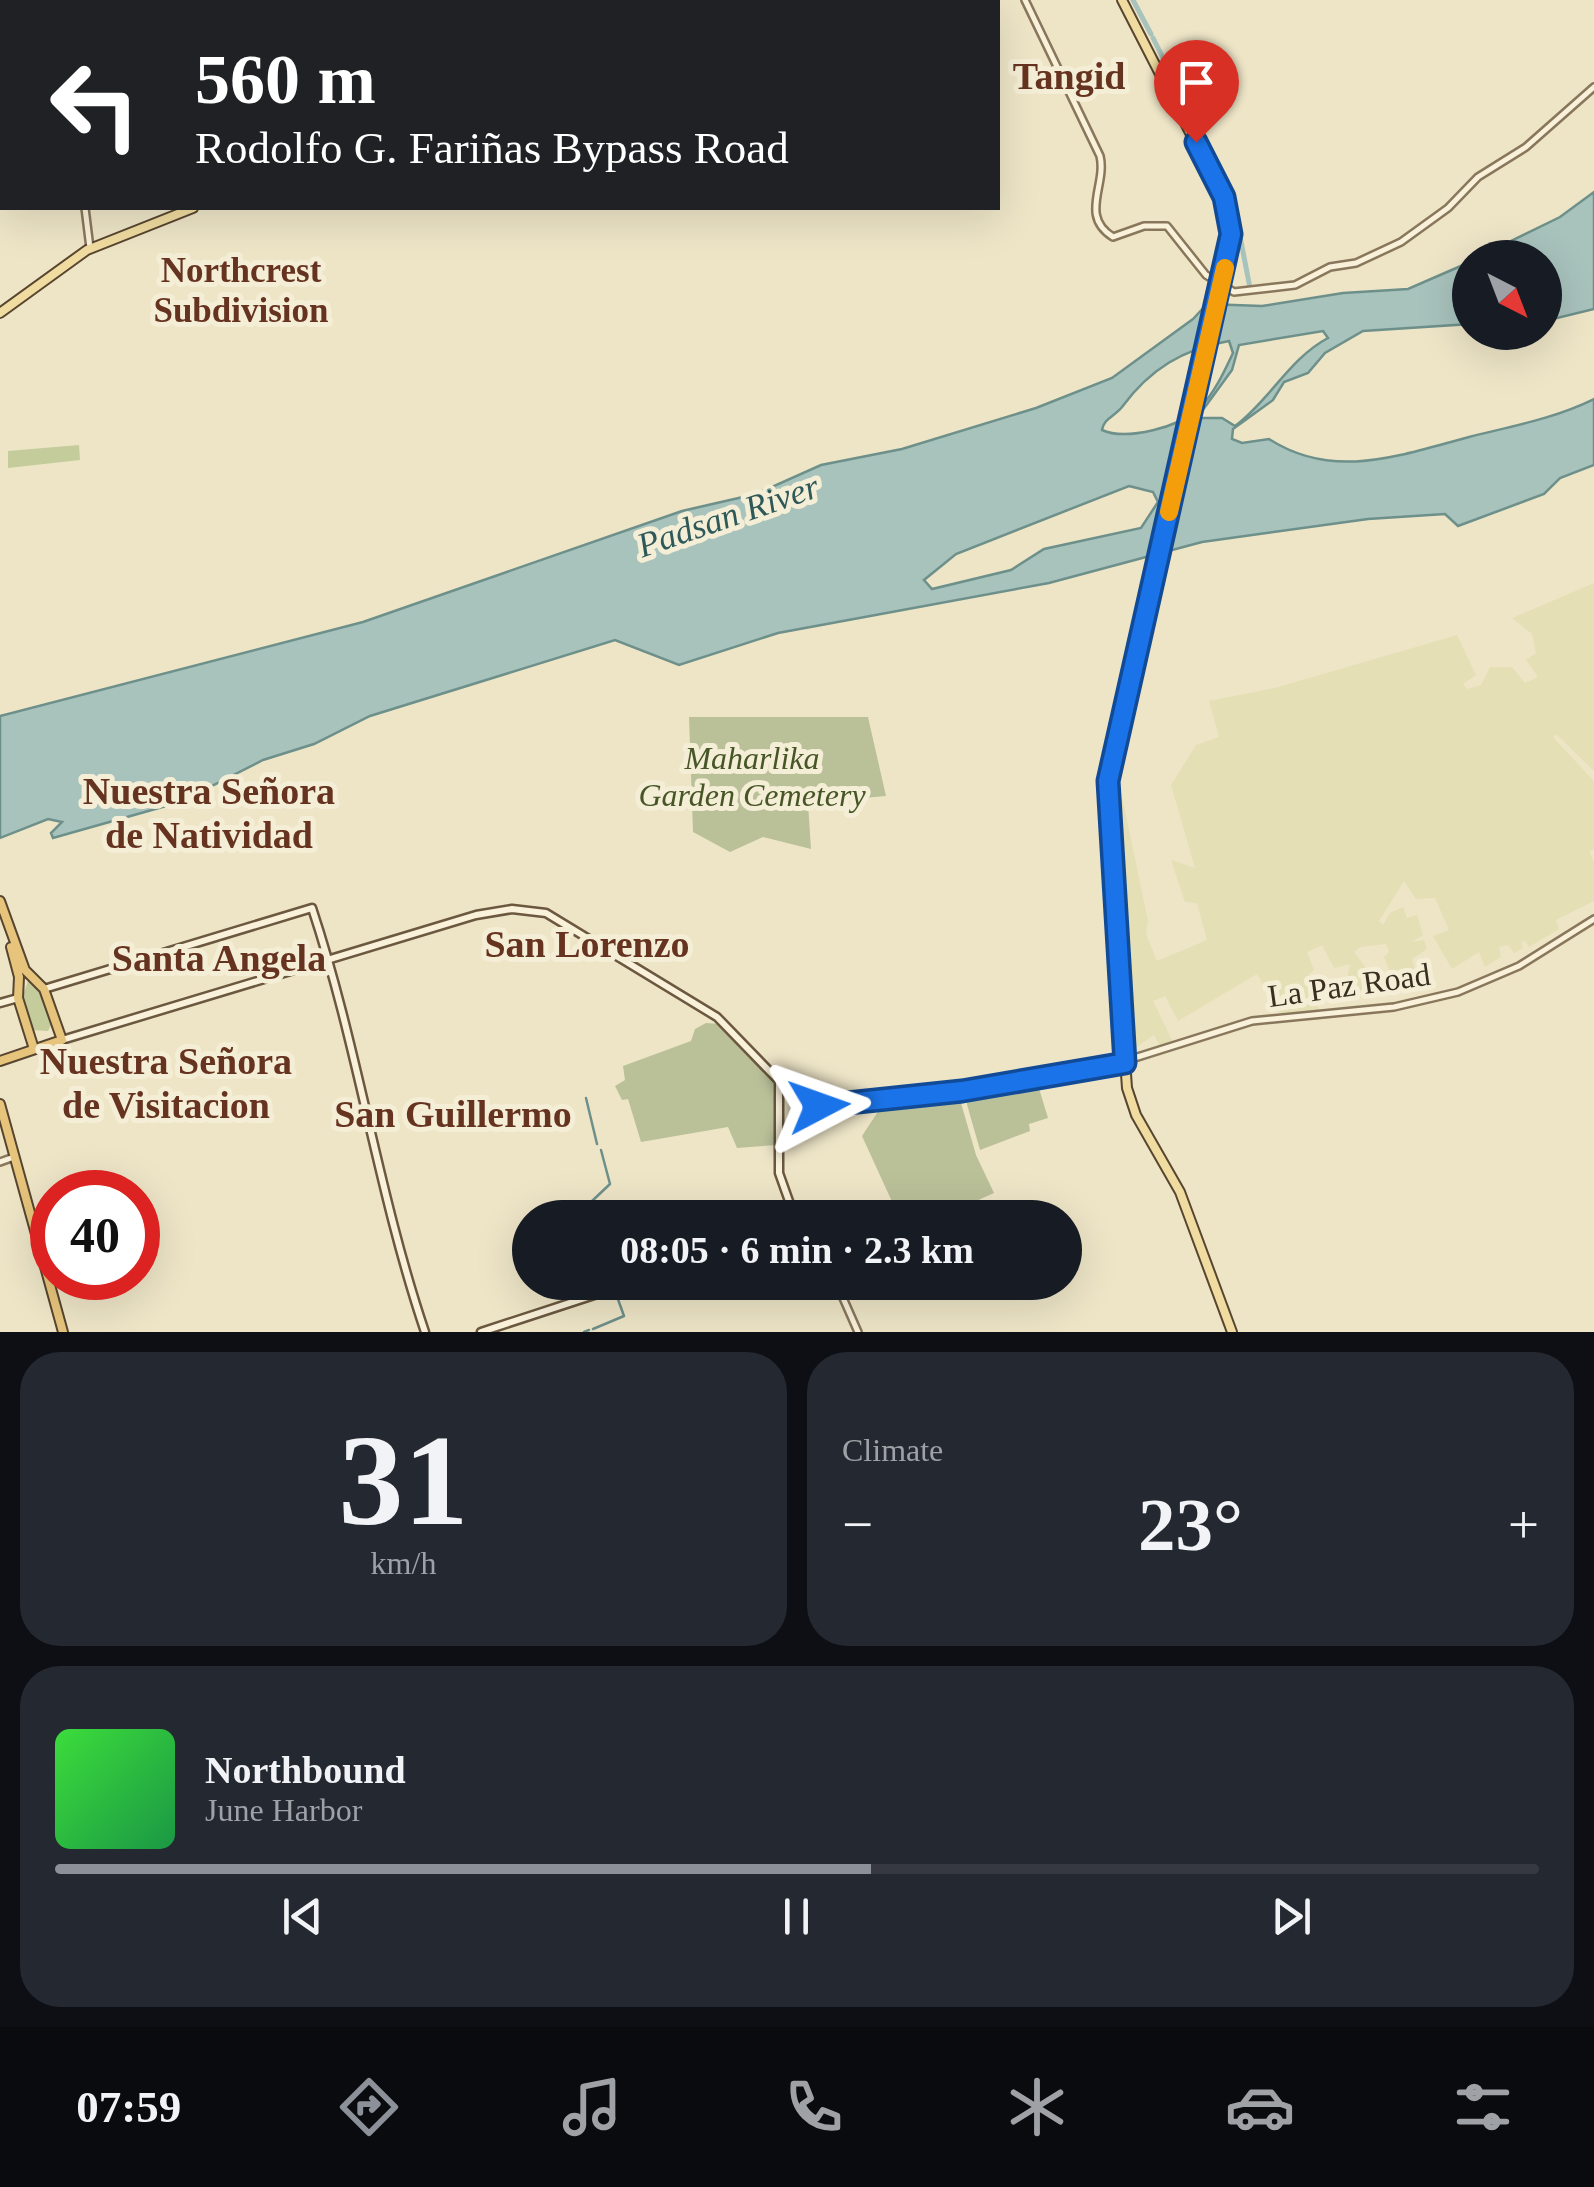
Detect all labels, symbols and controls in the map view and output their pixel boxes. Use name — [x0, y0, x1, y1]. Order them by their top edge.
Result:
icon: left — [30, 40, 160, 170]
pin — [1154, 40, 1239, 143]
text: 560 m — [195, 41, 376, 118]
district label: Tangid — [1013, 55, 1125, 97]
icon: arrive — [1169, 55, 1224, 110]
text: Rodolfo G. Fariñas Bypass Road — [195, 123, 789, 173]
north arrow — [1452, 240, 1562, 350]
map controls — [1452, 240, 1562, 350]
district label: Northcrest Subdivision — [153, 251, 329, 330]
water label: Padsan River — [631, 467, 824, 566]
park label: Maharlika Garden Cemetery — [638, 740, 866, 813]
district label: Nuestra Señora de Natividad — [83, 770, 335, 856]
district label: San Lorenzo — [484, 923, 690, 965]
district label: Santa Angela — [112, 937, 326, 979]
street label: La Paz Road — [1266, 956, 1432, 1014]
district label: Nuestra Señora de Visitacion — [40, 1040, 292, 1126]
position arrow — [767, 1054, 871, 1158]
district label: San Guillermo — [334, 1093, 572, 1135]
speed limit sign: 40 — [30, 1170, 160, 1300]
text: 08:05 · 6 min · 2.3 km — [620, 1229, 974, 1271]
text: 31 — [339, 1408, 469, 1552]
text: Climate — [842, 1432, 943, 1468]
text: 23° — [1138, 1483, 1243, 1566]
text: − — [842, 1494, 873, 1555]
text: + — [1508, 1494, 1539, 1555]
text: km/h — [371, 1545, 436, 1581]
text: Northbound — [205, 1749, 406, 1791]
text: June Harbor — [205, 1792, 362, 1828]
icon: previous — [275, 1889, 330, 1944]
icon: pause — [769, 1889, 824, 1944]
icon: next — [1264, 1889, 1319, 1944]
icon: directions — [334, 2072, 404, 2142]
icon: music — [557, 2072, 627, 2142]
icon: phone — [779, 2072, 849, 2142]
icon: climate — [1002, 2072, 1072, 2142]
icon: car — [1225, 2072, 1295, 2142]
icon: filters — [1448, 2072, 1518, 2142]
text: 07:59 — [76, 2082, 181, 2132]

